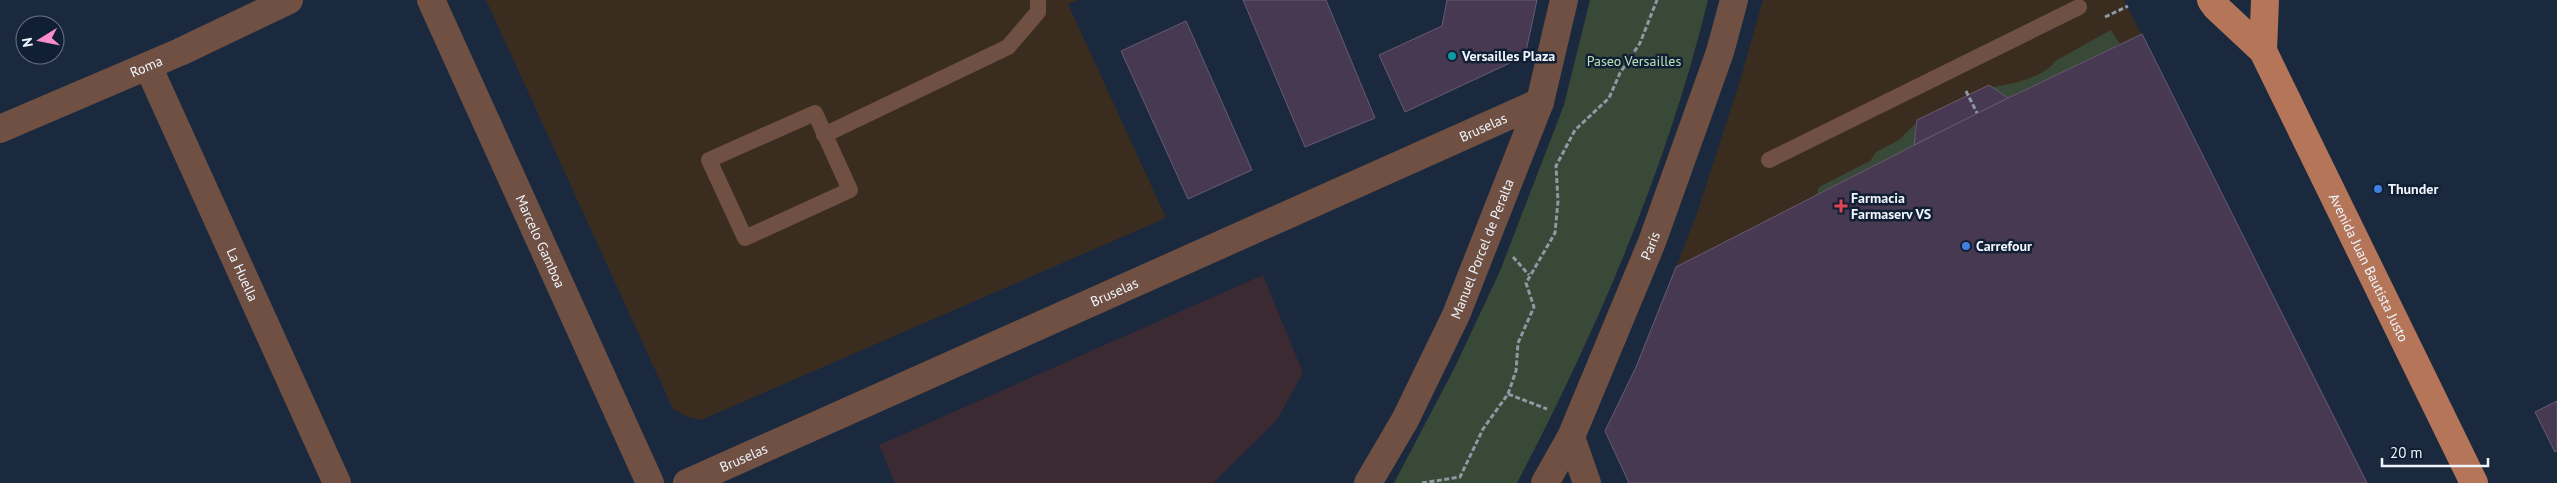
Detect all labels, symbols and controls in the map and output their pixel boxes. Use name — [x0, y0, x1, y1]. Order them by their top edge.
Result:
north arrow — [15, 15, 65, 65]
text: N — [18, 36, 37, 48]
place label: Versailles Plaza — [1461, 47, 1555, 65]
marker: Versailles Plaza — [1446, 50, 1458, 62]
street label: Roma — [127, 52, 165, 81]
park label: Paseo Versailles — [1587, 52, 1681, 70]
street label: Bruselas — [1456, 109, 1510, 146]
street label: Manuel Porcel de Peralta — [1446, 176, 1518, 321]
place label: Thunder — [2388, 180, 2438, 198]
marker: Thunder — [2372, 183, 2384, 195]
place label: Farmacia Farmaserv VS — [1851, 189, 1931, 223]
street label: Avenida Juan Bautista Justo — [2325, 190, 2413, 345]
street label: Marcelo Gamboa — [512, 192, 569, 291]
marker: Farmacia Farmaserv VS — [1835, 200, 1847, 212]
street label: París — [1637, 229, 1664, 262]
place label: Carrefour — [1976, 237, 2032, 255]
marker: Carrefour — [1960, 240, 1972, 252]
street label: La Huella — [223, 245, 262, 304]
street label: Bruselas — [1088, 274, 1141, 311]
scale bar — [2382, 436, 2488, 468]
street label: Bruselas — [717, 439, 770, 476]
text: 20 m — [2390, 443, 2423, 462]

